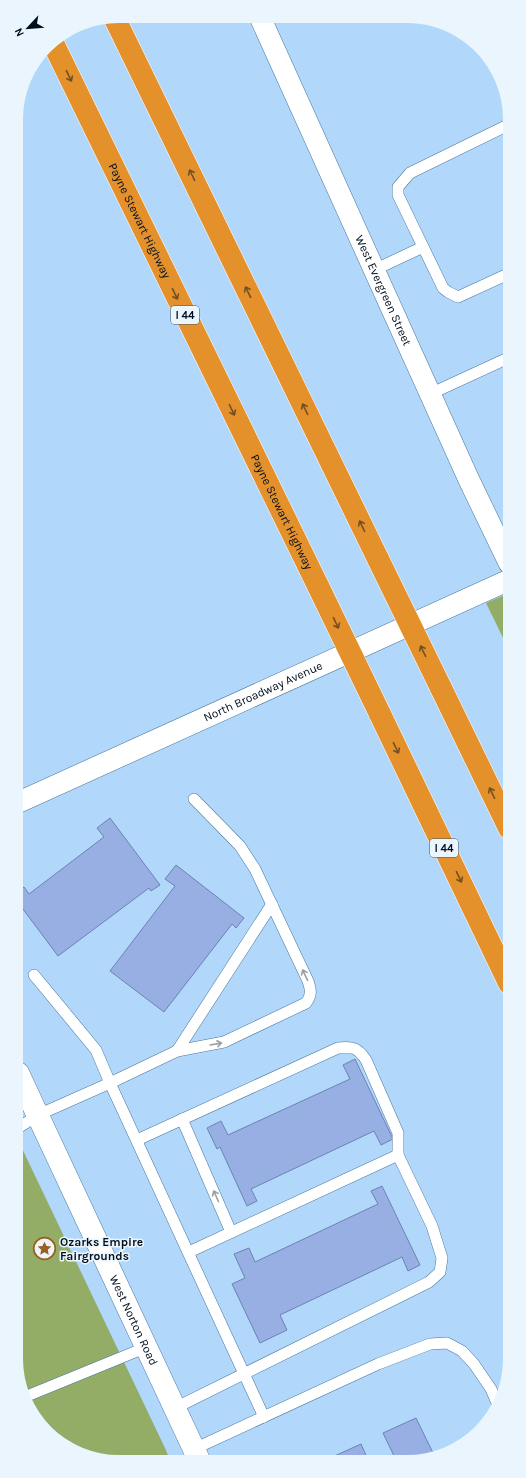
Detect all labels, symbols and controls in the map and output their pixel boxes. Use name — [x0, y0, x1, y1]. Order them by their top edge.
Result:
north arrow — [8, 8, 48, 48]
text: N — [12, 26, 27, 39]
one-way arrow — [66, 70, 73, 82]
street label: Payne Stewart Highway — [106, 161, 174, 281]
one-way arrow — [187, 170, 195, 182]
street label: West Evergreen Street — [352, 233, 415, 348]
one-way arrow — [244, 286, 252, 298]
one-way arrow — [172, 287, 179, 299]
road number: I 44 — [171, 306, 199, 324]
one-way arrow — [301, 403, 308, 415]
one-way arrow — [229, 404, 236, 416]
street label: Payne Stewart Highway — [248, 452, 316, 572]
one-way arrow — [358, 520, 365, 532]
one-way arrow — [333, 617, 340, 629]
one-way arrow — [419, 645, 426, 657]
street label: North Broadway Avenue — [201, 658, 325, 725]
one-way arrow — [393, 741, 400, 753]
one-way arrow — [488, 787, 495, 799]
road number: I 44 — [430, 839, 458, 857]
one-way arrow — [456, 871, 463, 883]
one-way arrow — [301, 969, 308, 981]
one-way arrow — [209, 1039, 222, 1047]
one-way arrow — [212, 1191, 219, 1203]
place label: Ozarks Empire Fairgrounds — [60, 1235, 143, 1263]
place icon: Ozarks Empire Fairgrounds — [31, 1236, 57, 1262]
street label: West Norton Road — [107, 1273, 161, 1368]

